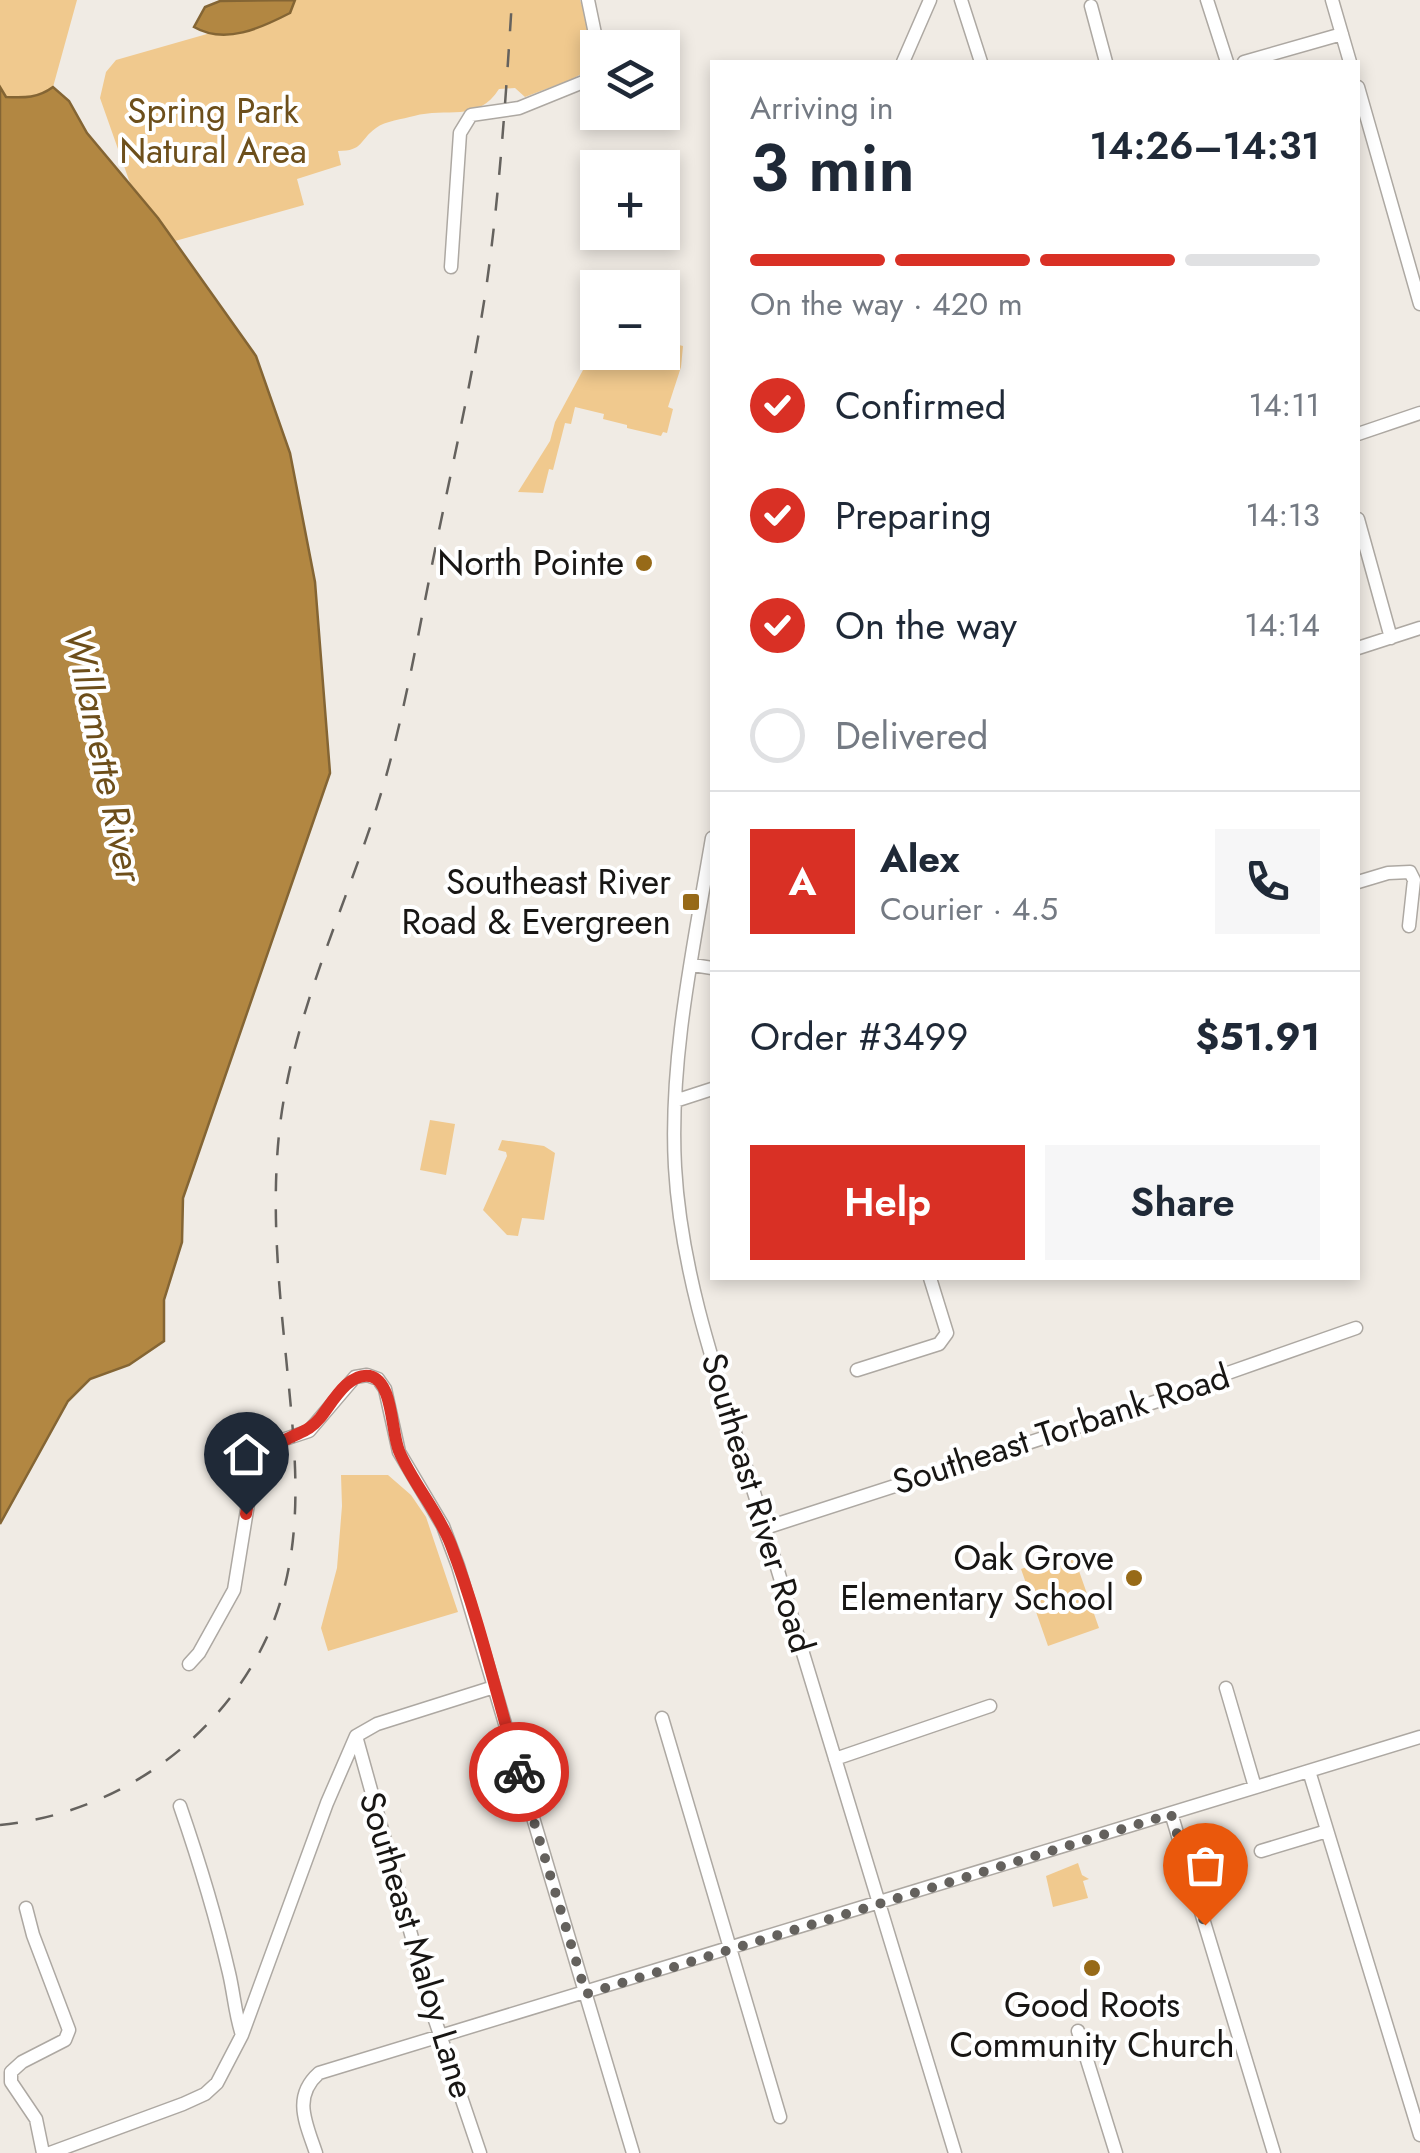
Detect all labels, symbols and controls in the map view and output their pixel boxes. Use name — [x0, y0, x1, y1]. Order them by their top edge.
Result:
map controls — [580, 30, 680, 370]
button: layers — [580, 30, 680, 130]
text: Arriving in — [750, 85, 894, 131]
park label: Spring Park Natural Area — [119, 86, 307, 176]
text: 14:26–14:31 — [1090, 118, 1320, 173]
text: 3 min — [750, 121, 915, 215]
button: + — [580, 150, 680, 250]
button: − — [580, 270, 680, 370]
text: On the way · 420 m — [750, 281, 1023, 327]
icon: check — [750, 378, 805, 433]
text: Confirmed — [835, 378, 1006, 433]
text: 14:11 — [1249, 382, 1320, 428]
icon: check — [750, 488, 805, 543]
text: Preparing — [835, 488, 992, 543]
text: 14:13 — [1245, 492, 1320, 538]
place label: North Pointe — [437, 538, 624, 588]
marker: North Pointe — [633, 552, 655, 574]
icon: check — [750, 598, 805, 653]
text: On the way — [835, 598, 1017, 653]
text: 14:14 — [1244, 602, 1320, 648]
water label: Willamette River — [50, 623, 158, 889]
text: Delivered — [835, 708, 988, 763]
button: phone — [1215, 829, 1320, 934]
text: Alex — [880, 831, 960, 886]
text: A — [789, 854, 816, 909]
place label: Southeast River Road & Evergreen — [401, 857, 671, 947]
text: Courier · 4.5 — [880, 886, 1058, 932]
marker: Southeast River Road & Evergreen — [680, 891, 702, 913]
text: Order #3499 — [750, 1009, 968, 1064]
text: $51.91 — [1196, 1009, 1320, 1064]
button: Help — [750, 1145, 1025, 1260]
button: Share — [1045, 1145, 1320, 1260]
street label: Southeast River Road — [689, 1347, 827, 1659]
street label: Southeast Torbank Road — [886, 1351, 1236, 1507]
pin — [204, 1412, 289, 1515]
icon: home — [219, 1427, 274, 1482]
place label: Oak Grove Elementary School — [840, 1533, 1114, 1623]
marker: Oak Grove Elementary School — [1123, 1567, 1145, 1589]
courier — [469, 1722, 569, 1822]
icon: bike — [492, 1745, 547, 1800]
street label: Southeast Maloy Lane — [347, 1786, 487, 2104]
pin — [1163, 1823, 1248, 1926]
icon: bag — [1178, 1838, 1233, 1893]
marker: Good Roots Community Church — [1081, 1957, 1103, 1979]
place label: Good Roots Community Church — [949, 1980, 1235, 2070]

